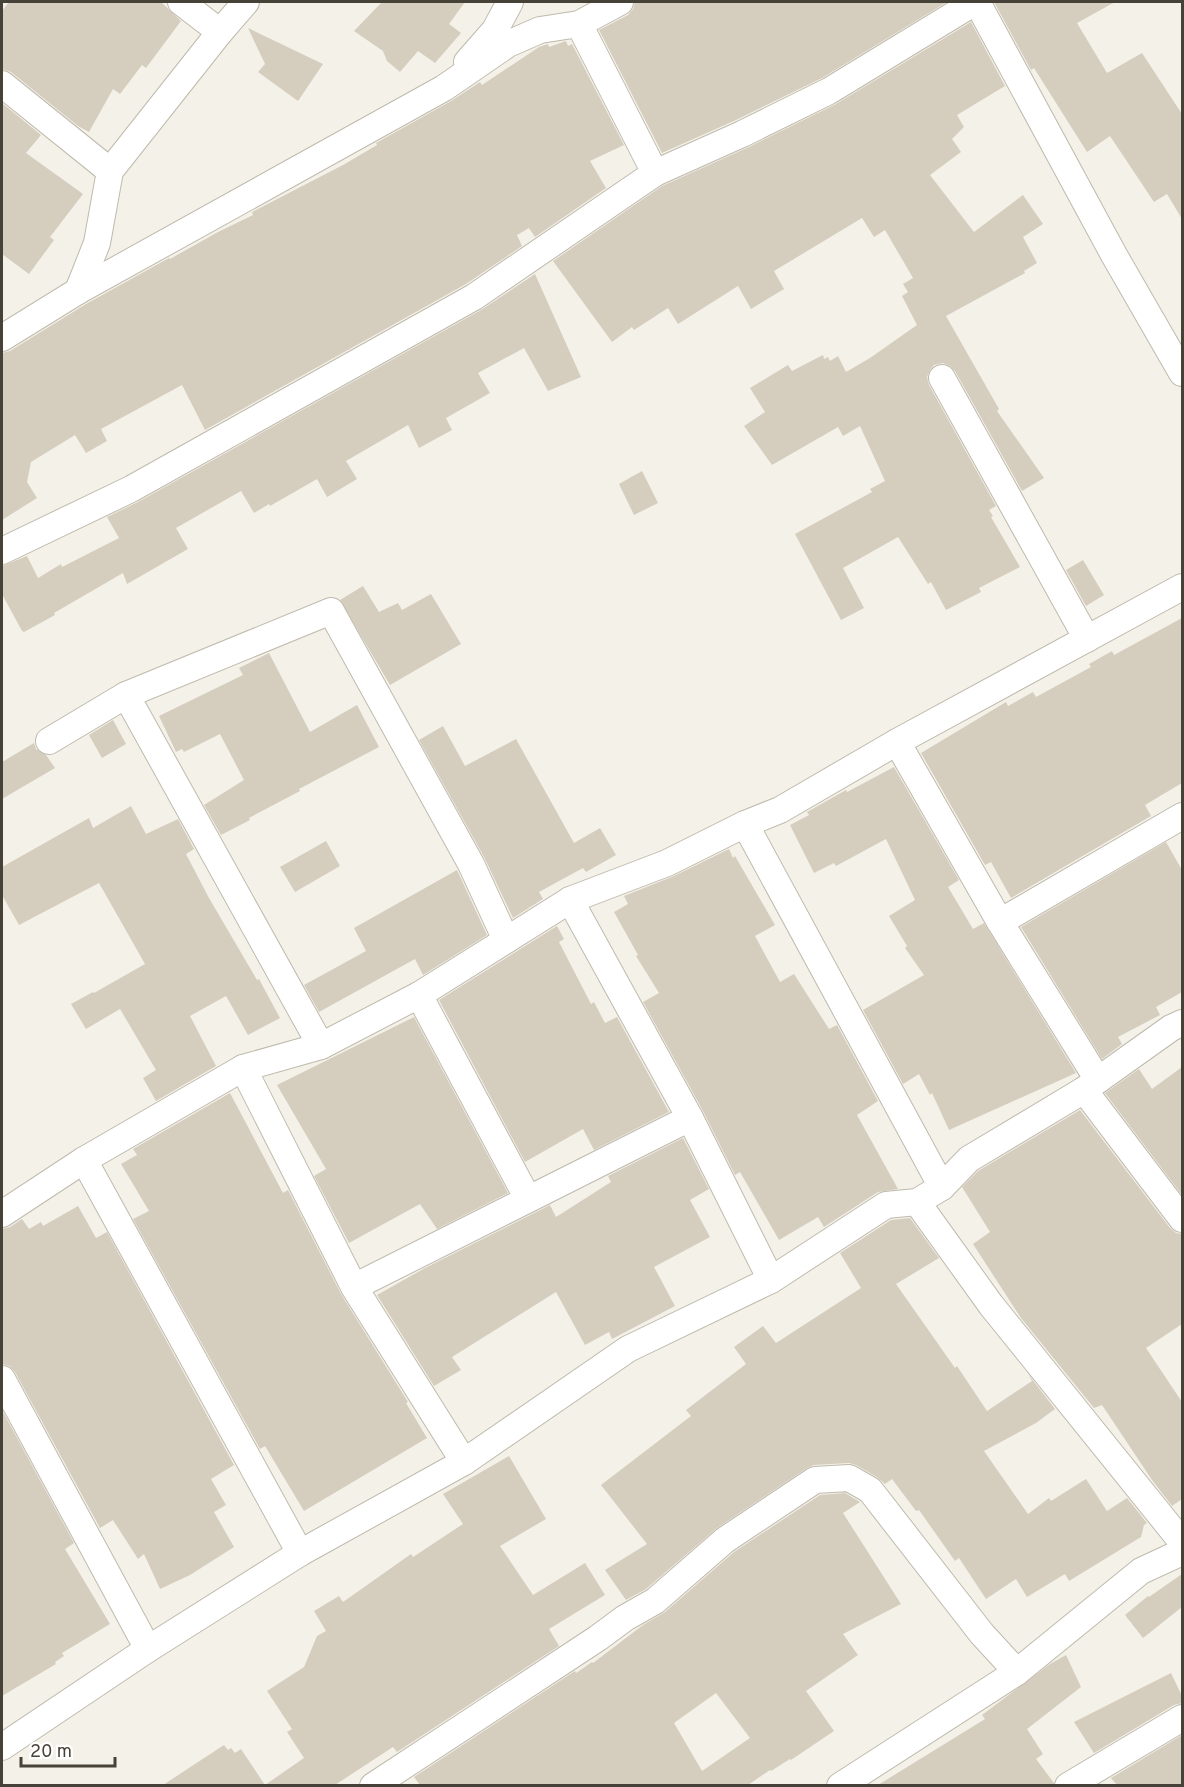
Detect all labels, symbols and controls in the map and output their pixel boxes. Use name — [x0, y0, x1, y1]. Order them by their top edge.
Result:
scale bar — [21, 1730, 116, 1768]
text: 20 m — [30, 1741, 72, 1764]

